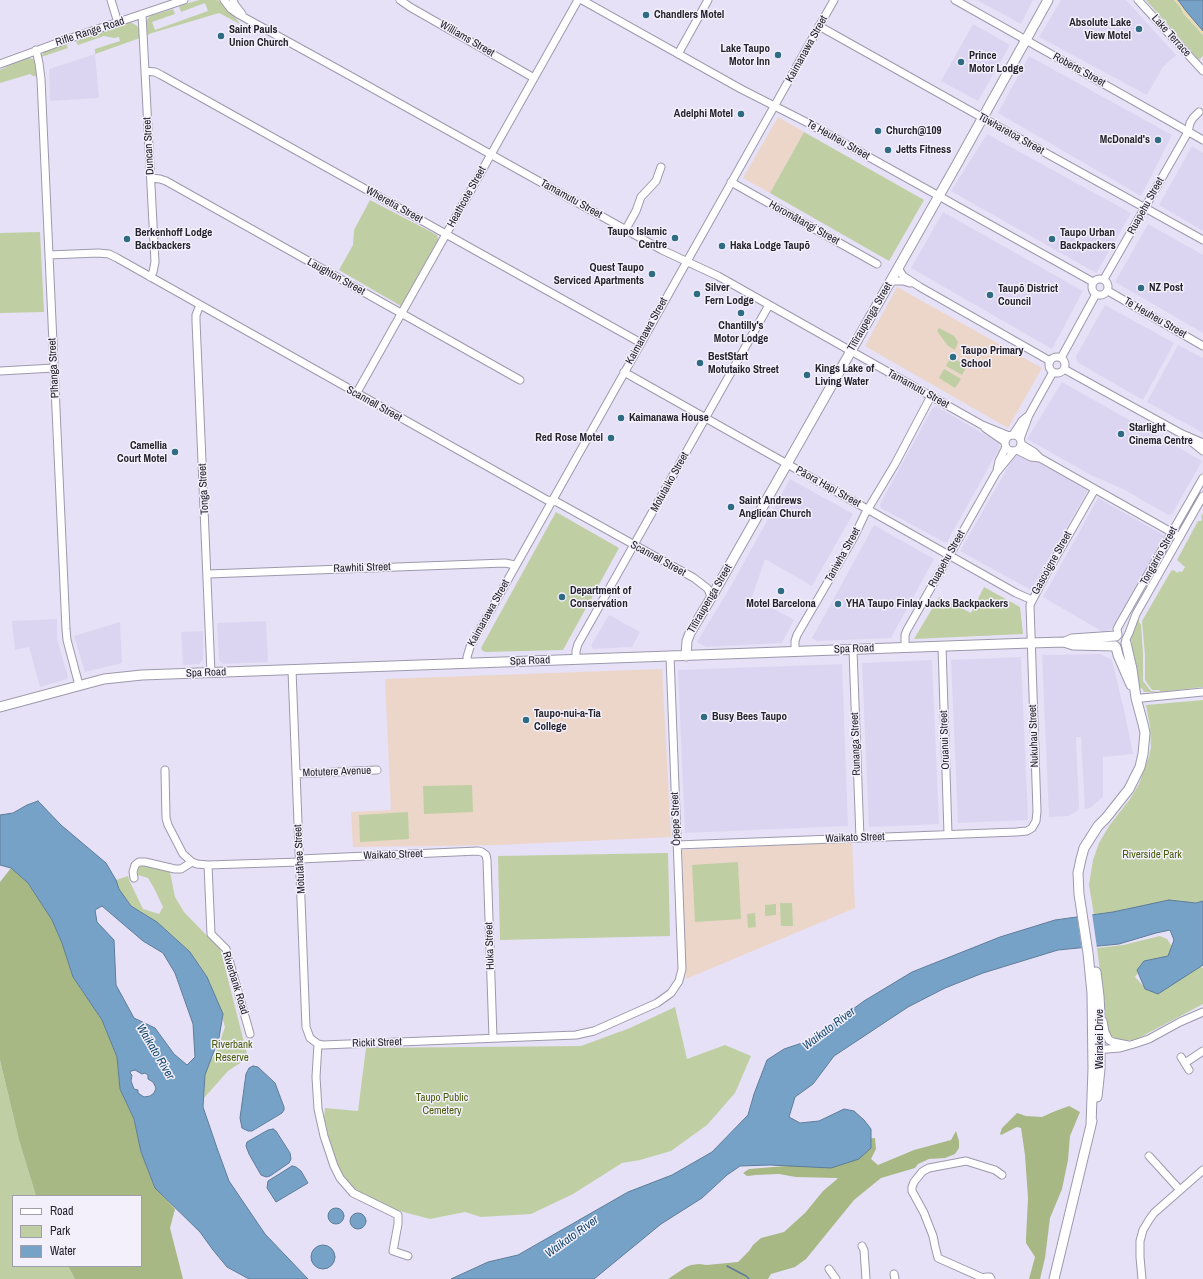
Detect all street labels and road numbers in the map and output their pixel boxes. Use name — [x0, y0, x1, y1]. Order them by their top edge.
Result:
street label: Lake Terrace — [1149, 12, 1193, 60]
street label: Kaimanawa Street — [783, 13, 831, 85]
street label: Rifle Range Road — [54, 15, 126, 49]
street label: Williams Street — [437, 18, 497, 60]
street label: Roberts Street — [1050, 50, 1108, 90]
street label: Tūwharetoa Street — [976, 110, 1046, 158]
street label: Duncan Street — [141, 117, 157, 175]
street label: Te Heuheu Street — [804, 117, 872, 163]
street label: Heathcote Street — [445, 164, 489, 230]
street label: Ruapehu Street — [1125, 175, 1167, 237]
street label: Tamamutu Street — [538, 177, 604, 221]
street label: Wheretia Street — [363, 184, 425, 226]
street label: Horomātangi Street — [766, 198, 842, 248]
street label: Laughton Street — [305, 256, 367, 298]
street label: Tītīraupenga Street — [845, 280, 895, 354]
street label: Kaimanawa Street — [623, 295, 671, 367]
street label: Te Heuheu Street — [1121, 295, 1189, 341]
street label: Pīhanga Street — [46, 338, 62, 398]
street label: Tamamutu Street — [885, 367, 951, 411]
street label: Scannell Street — [344, 383, 404, 425]
street label: Motutaiko Street — [648, 450, 692, 514]
street label: Tonga Street — [196, 463, 212, 515]
street label: Pāora Hapi Street — [793, 464, 863, 510]
street label: Taniwha Street — [823, 525, 863, 585]
street label: Tongariro Street — [1138, 525, 1180, 587]
street label: Ruapehu Street — [926, 528, 968, 590]
street label: Gascoigne Street — [1029, 529, 1075, 597]
street label: Scannell Street — [628, 538, 688, 580]
street label: Rawhiti Street — [333, 560, 391, 576]
street label: Tītīraupenga Street — [685, 562, 735, 636]
street label: Kaimanawa Street — [465, 577, 513, 649]
street label: Spa Road — [834, 642, 874, 656]
street label: Spa Road — [510, 654, 550, 668]
street label: Spa Road — [186, 666, 226, 680]
street label: Nukuhau Street — [1026, 704, 1042, 768]
street label: Oruanui Street — [937, 710, 953, 770]
street label: Runanga Street — [848, 712, 864, 776]
street label: Motutere Avenue — [303, 764, 371, 780]
street label: Ōpepe Street — [668, 792, 684, 846]
street label: Motutāhae Street — [292, 824, 308, 894]
street label: Waikato Street — [825, 830, 885, 846]
street label: Waikato Street — [363, 847, 423, 863]
street label: Huka Street — [483, 922, 497, 970]
street label: Riverbank Road — [219, 950, 251, 1016]
street label: Wairakei Drive — [1093, 1009, 1107, 1069]
street label: Rickit Street — [352, 1036, 402, 1050]

